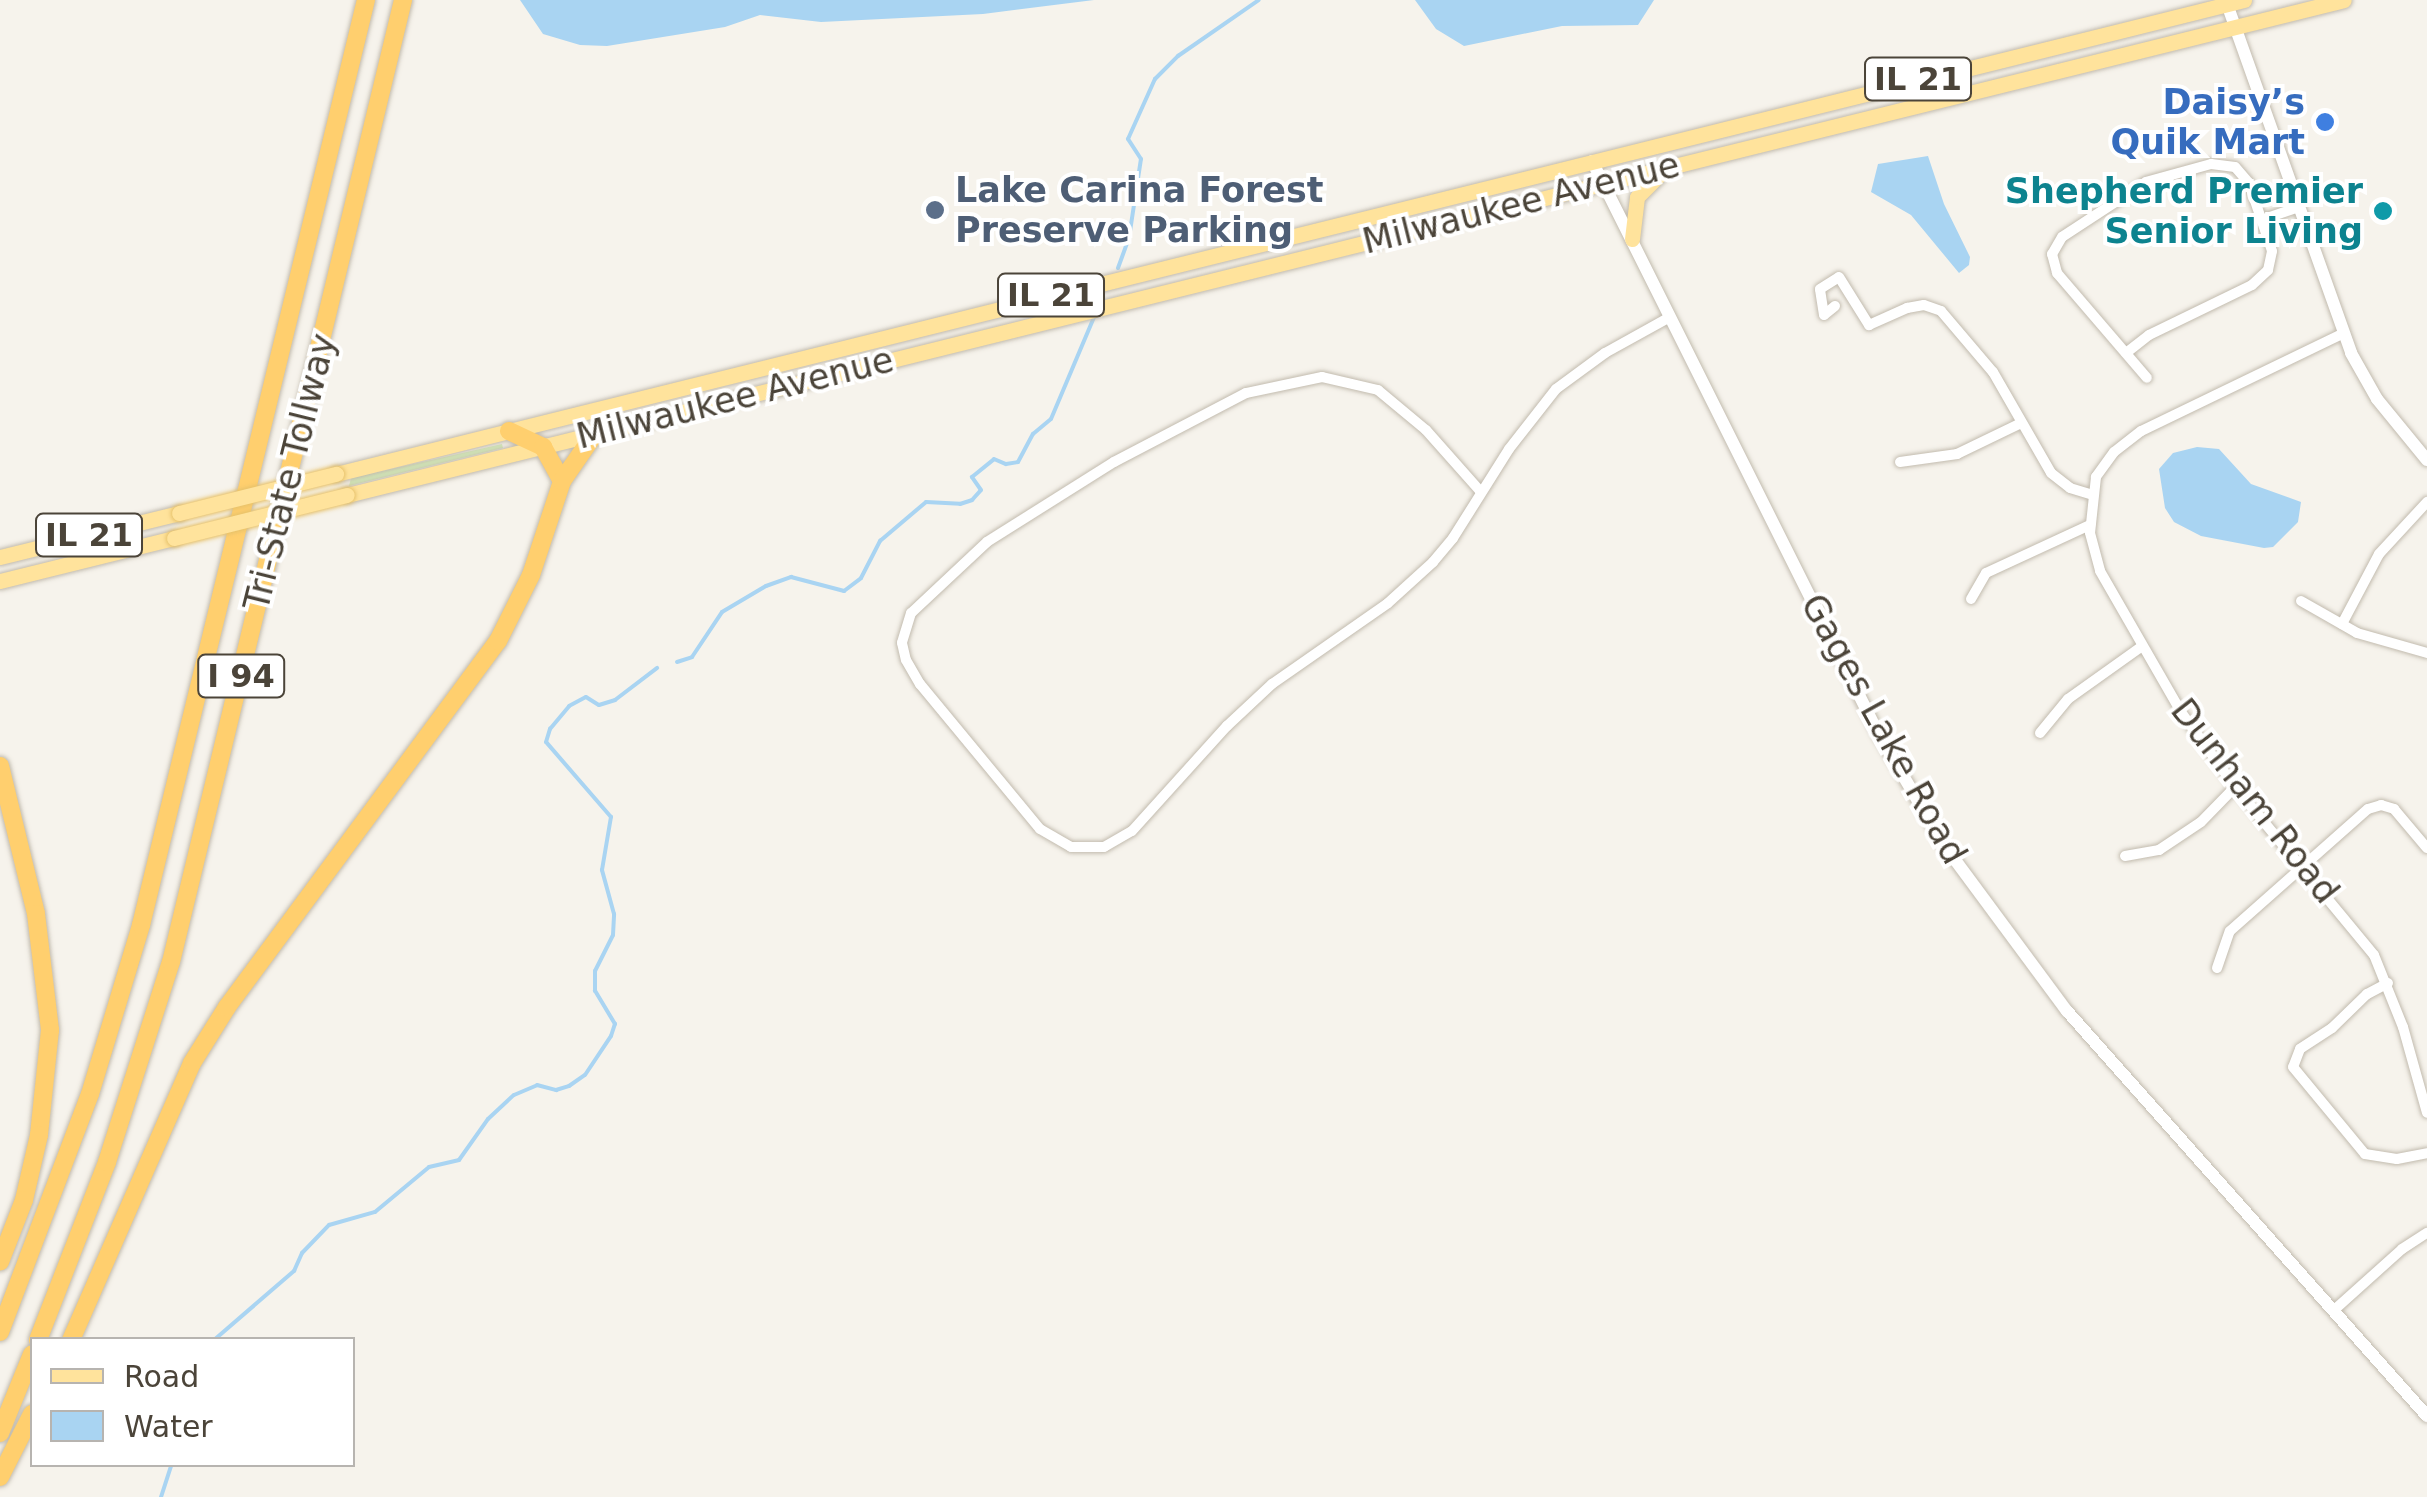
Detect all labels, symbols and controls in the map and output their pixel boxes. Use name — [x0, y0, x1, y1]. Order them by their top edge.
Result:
road number: IL 21 — [1863, 52, 1973, 106]
place label: Daisy’s Quik Mart — [2110, 81, 2305, 163]
marker: Daisy’s Quik Mart — [2314, 111, 2336, 133]
street label: Milwaukee Avenue — [1358, 143, 1684, 263]
place label: Lake Carina Forest Preserve Parking — [955, 169, 1324, 251]
place label: Shepherd Premier Senior Living — [2005, 170, 2363, 252]
marker: Lake Carina Forest Preserve Parking — [924, 199, 946, 221]
marker: Shepherd Premier Senior Living — [2372, 200, 2394, 222]
road number: IL 21 — [996, 268, 1106, 322]
street label: Tri-State Tollway — [235, 329, 345, 615]
street label: Milwaukee Avenue — [572, 338, 898, 458]
road number: IL 21 — [34, 508, 144, 562]
street label: Gages Lake Road — [1792, 587, 1976, 871]
road number: I 94 — [196, 649, 286, 703]
street label: Dunham Road — [2162, 690, 2348, 912]
legend — [30, 1337, 355, 1467]
text: Road — [124, 1359, 199, 1394]
text: Water — [124, 1409, 213, 1444]

